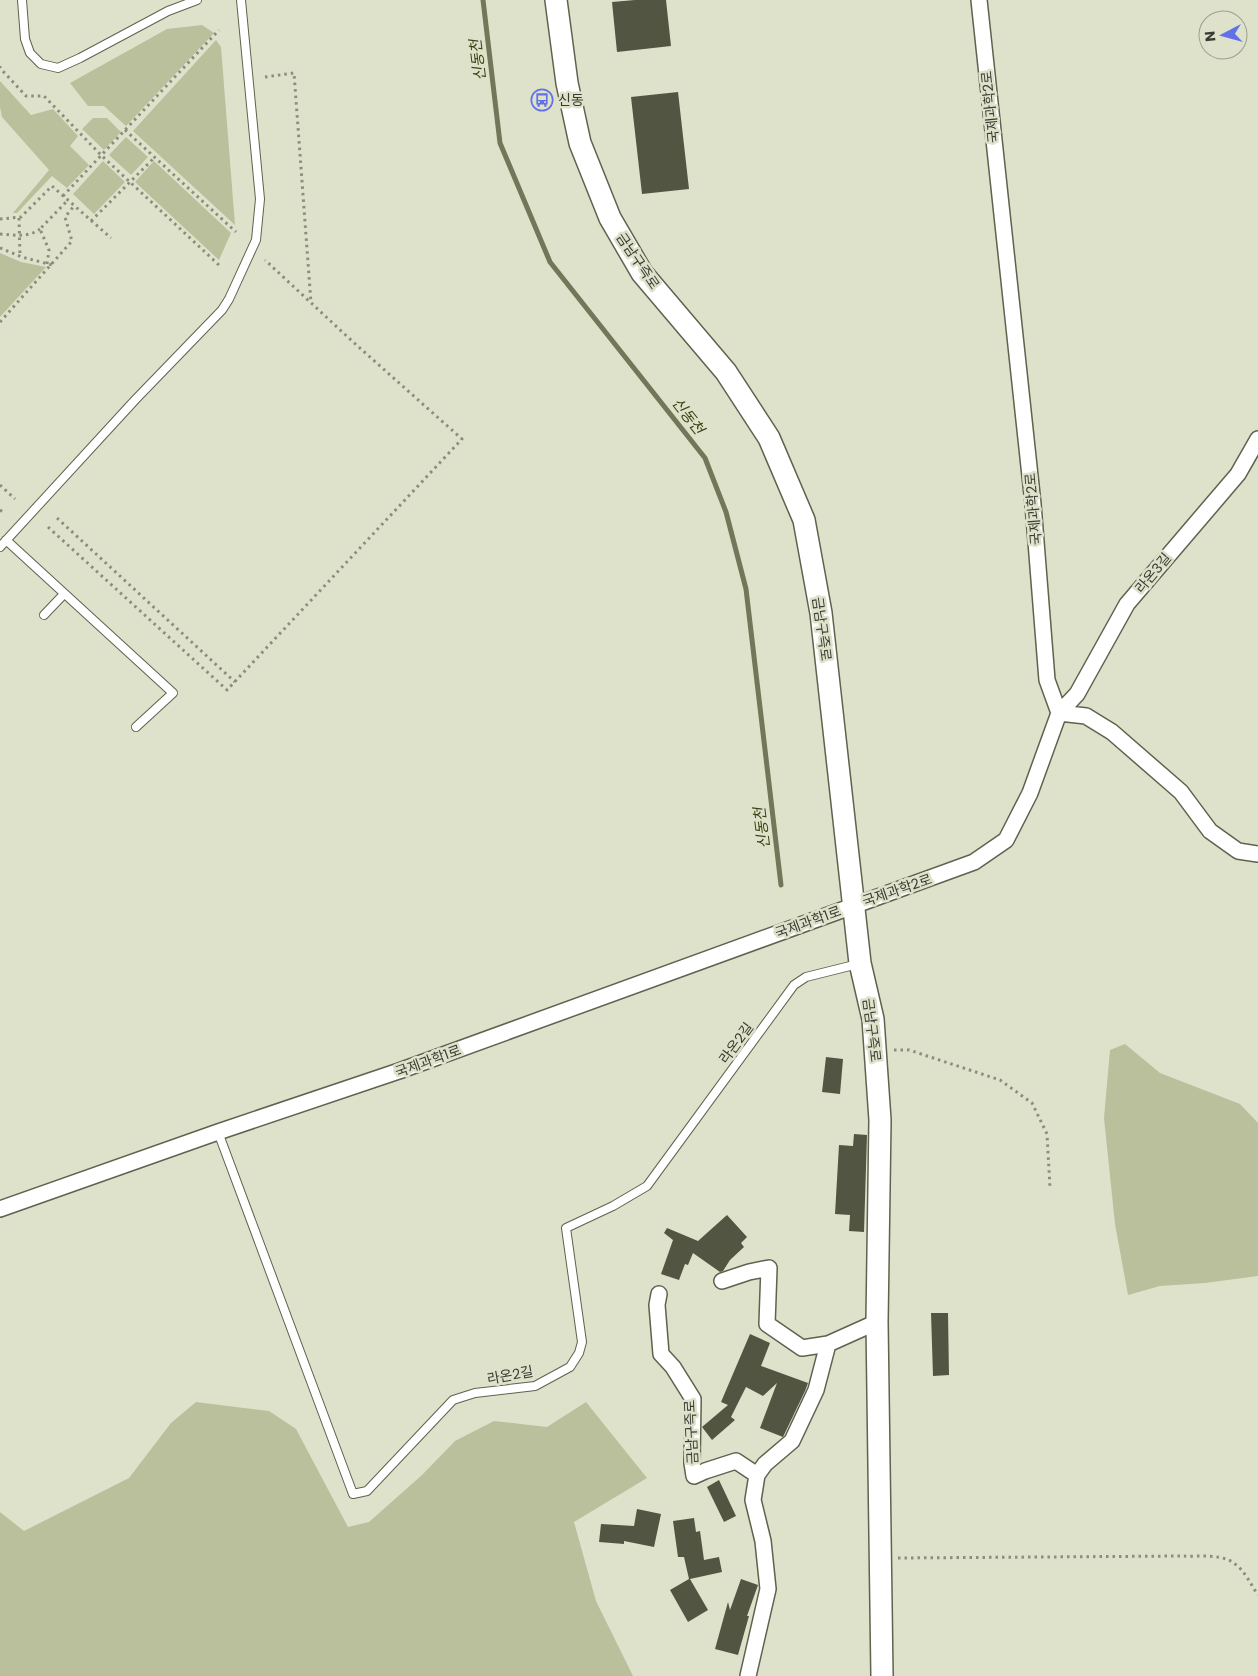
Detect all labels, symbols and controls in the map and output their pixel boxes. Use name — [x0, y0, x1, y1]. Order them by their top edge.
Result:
north arrow — [1198, 10, 1248, 60]
text: N — [1200, 30, 1221, 43]
water label: 신동천 — [464, 36, 490, 82]
street label: 국제과학2로 — [976, 70, 1004, 144]
bus stop icon: 신동 — [530, 88, 554, 112]
place label: 신동 — [558, 90, 584, 110]
street label: 금남구즉로 — [612, 229, 664, 293]
water label: 신동천 — [667, 393, 711, 440]
street label: 국제과학2로 — [1020, 472, 1046, 546]
street label: 라온3길 — [1130, 549, 1176, 597]
street label: 금남구즉로 — [808, 596, 836, 662]
water label: 신동천 — [748, 804, 774, 850]
street label: 국제과학2로 — [859, 869, 935, 911]
street label: 국제과학1로 — [772, 901, 844, 943]
street label: 금남구즉로 — [858, 997, 886, 1063]
street label: 라온2길 — [714, 1018, 758, 1068]
street label: 국제과학1로 — [392, 1040, 464, 1082]
street label: 라온2길 — [485, 1361, 535, 1389]
street label: 금남구즉로 — [679, 1399, 703, 1465]

